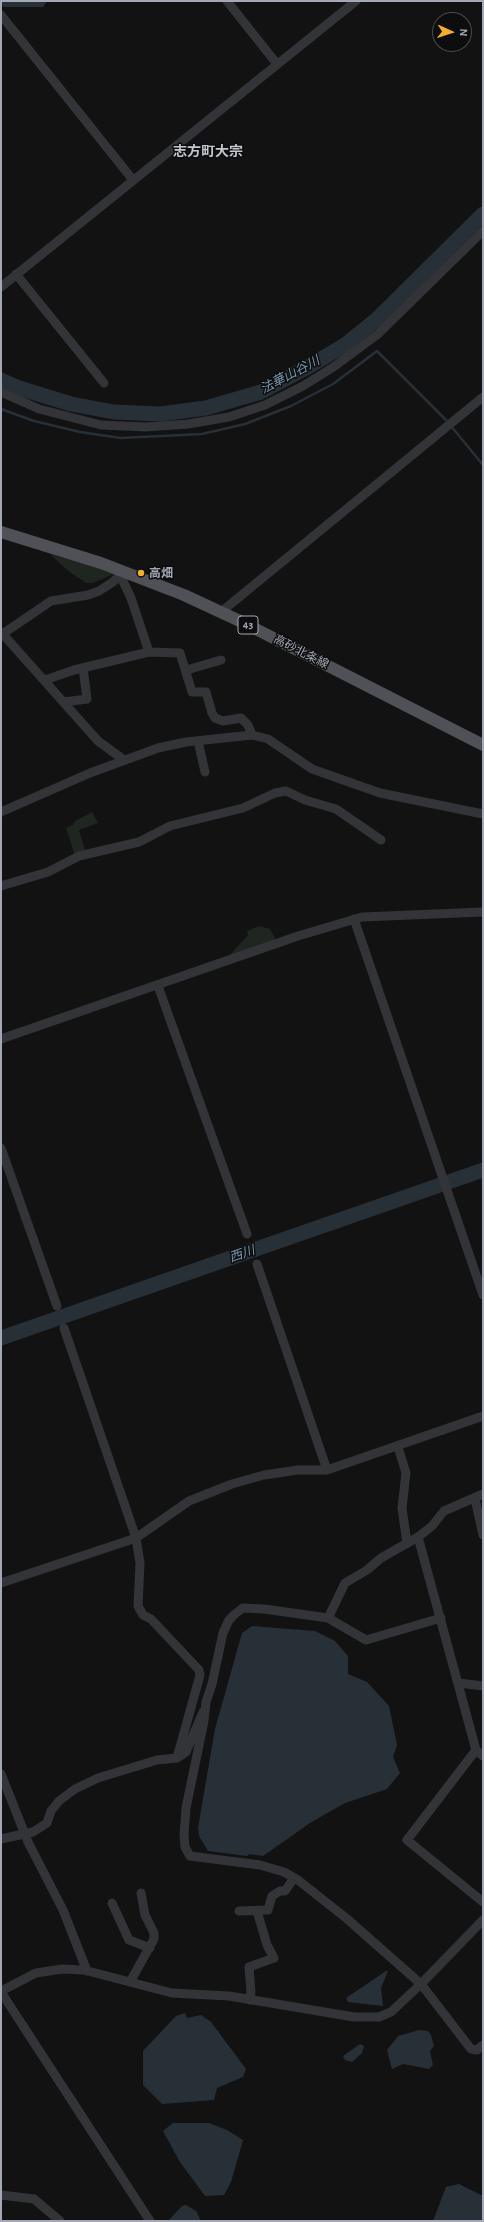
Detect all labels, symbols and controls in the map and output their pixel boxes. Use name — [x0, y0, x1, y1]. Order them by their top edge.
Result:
north arrow — [432, 12, 472, 52]
text: N — [458, 28, 469, 37]
district label: 志方町大宗 — [173, 144, 243, 160]
water label: 法華山谷川 — [258, 353, 322, 397]
place label: 高畑 — [149, 566, 173, 580]
marker: 高畑 — [136, 568, 146, 578]
road number: 43 — [238, 616, 258, 634]
street label: 高砂北条線 — [271, 632, 331, 672]
water label: 西川 — [227, 1242, 257, 1266]

